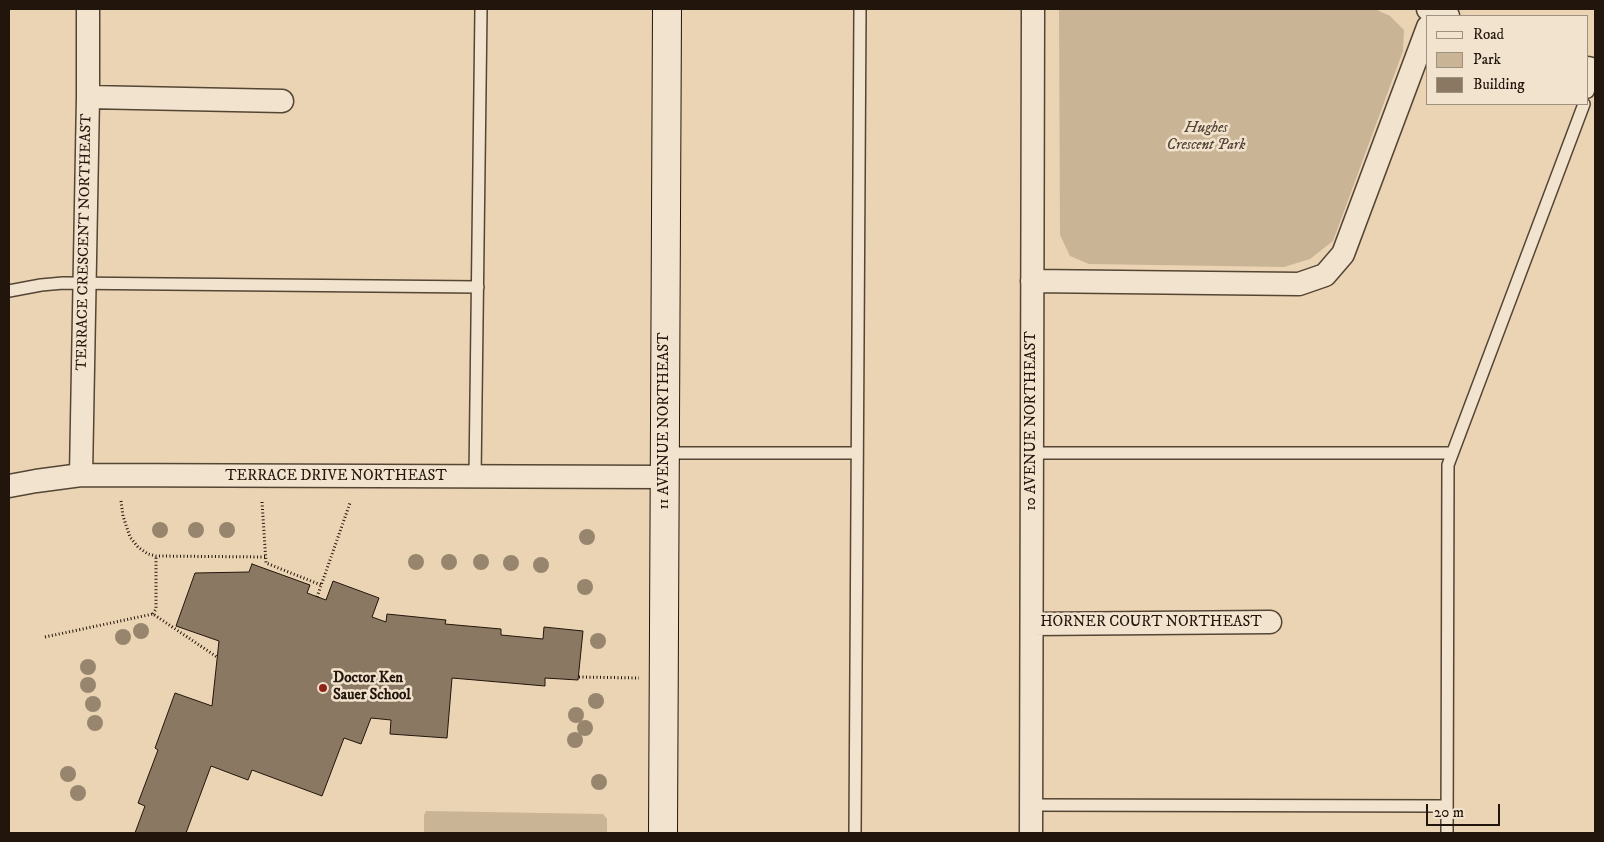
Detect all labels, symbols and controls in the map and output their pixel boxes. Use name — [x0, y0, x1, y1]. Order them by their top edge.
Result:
legend — [1426, 15, 1589, 105]
text: Road — [1473, 25, 1504, 44]
text: Park — [1473, 50, 1501, 69]
text: Building — [1473, 75, 1525, 94]
street label: TERRACE CRESCENT NORTHEAST — [74, 113, 96, 371]
park label: Hughes Crescent Park — [1167, 120, 1245, 155]
street label: 10 AVENUE NORTHEAST — [1023, 331, 1041, 511]
street label: 11 AVENUE NORTHEAST — [656, 332, 674, 510]
street label: TERRACE DRIVE NORTHEAST — [225, 468, 447, 486]
street label: HORNER COURT NORTHEAST — [1040, 614, 1262, 632]
place label: Doctor Ken Sauer School — [333, 670, 411, 705]
marker: Doctor Ken Sauer School — [317, 682, 329, 694]
scale bar — [1429, 794, 1503, 826]
text: 20 m — [1434, 803, 1464, 822]

